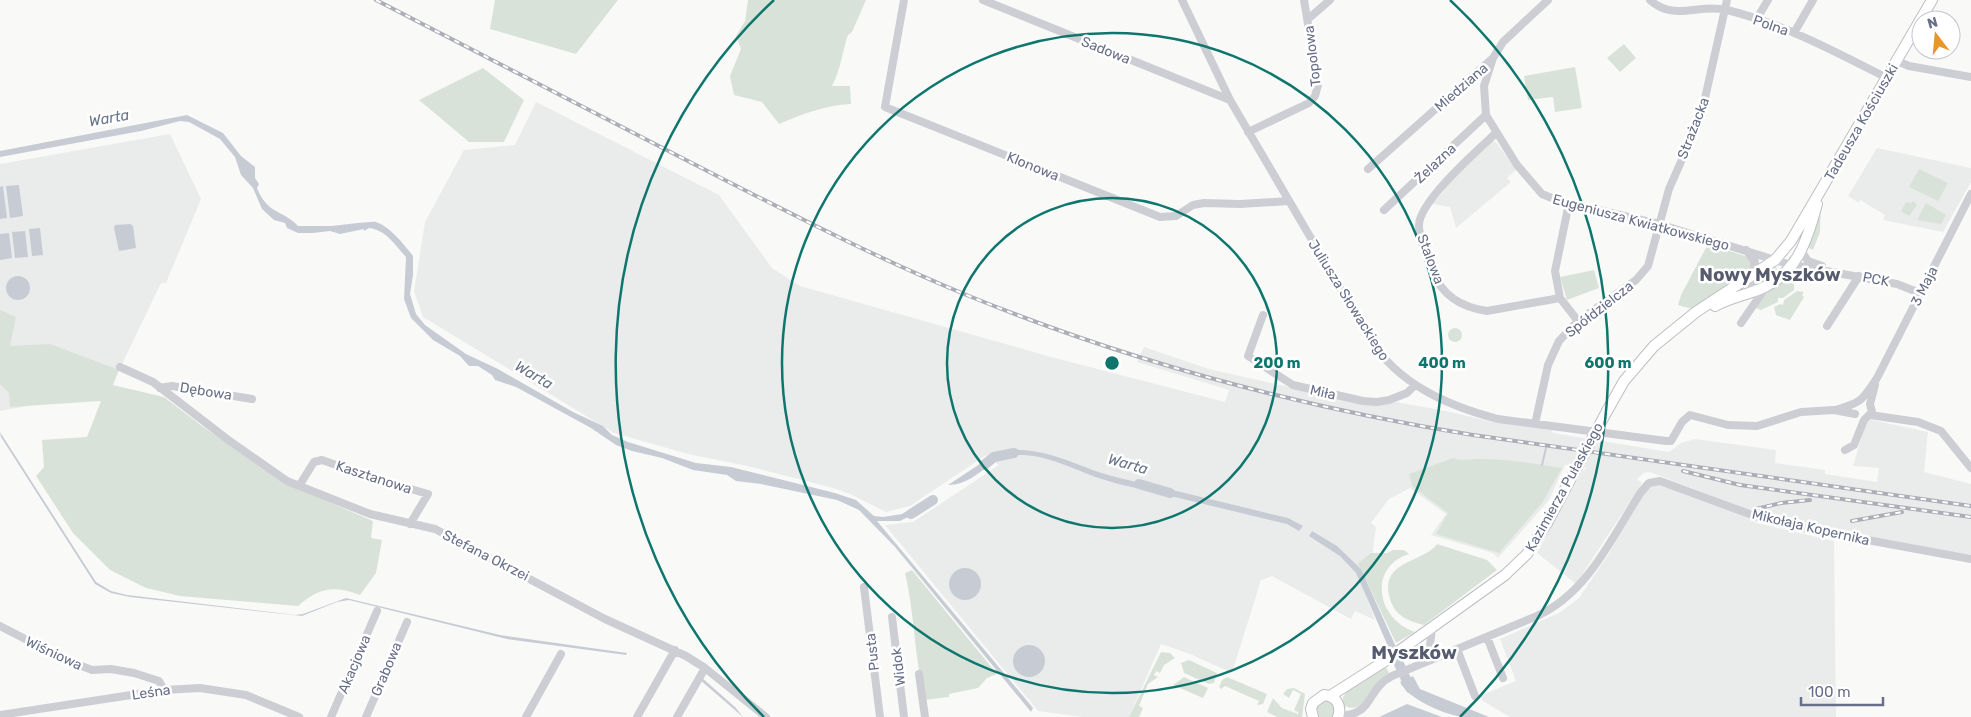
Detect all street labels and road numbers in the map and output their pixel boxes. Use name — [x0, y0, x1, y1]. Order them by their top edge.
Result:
street label: Polna — [1751, 11, 1791, 39]
street label: Topolowa — [1300, 25, 1325, 87]
street label: Sadowa — [1079, 33, 1133, 68]
street label: Miedziana — [1431, 60, 1491, 115]
street label: Tadeusza Kościuszki — [1821, 61, 1902, 184]
street label: Strażacka — [1674, 95, 1713, 161]
street label: Żelazna — [1411, 140, 1460, 187]
street label: Klonowa — [1004, 148, 1061, 185]
street label: Eugeniusza Kwiatkowskiego — [1551, 191, 1731, 254]
street label: Stalowa — [1413, 232, 1448, 286]
street label: Juliusza Słowackiego — [1304, 237, 1393, 364]
street label: 3 Maja — [1907, 264, 1942, 309]
street label: PCK — [1861, 269, 1891, 290]
street label: Spółdzielcza — [1562, 278, 1637, 341]
street label: Dębowa — [179, 379, 233, 404]
street label: Miła — [1308, 381, 1338, 404]
street label: Kazimierza Pułaskiego — [1522, 420, 1607, 555]
street label: Kasztanowa — [334, 457, 414, 498]
street label: Mikołaja Kopernika — [1750, 506, 1871, 549]
street label: Stefana Okrzei — [440, 526, 532, 585]
street label: Akacjowa — [335, 632, 374, 696]
street label: Pusta — [862, 632, 883, 672]
street label: Wiśniowa — [23, 633, 85, 674]
street label: Grabowa — [367, 639, 405, 699]
street label: Widok — [888, 646, 909, 687]
street label: Leśna — [131, 681, 172, 704]

